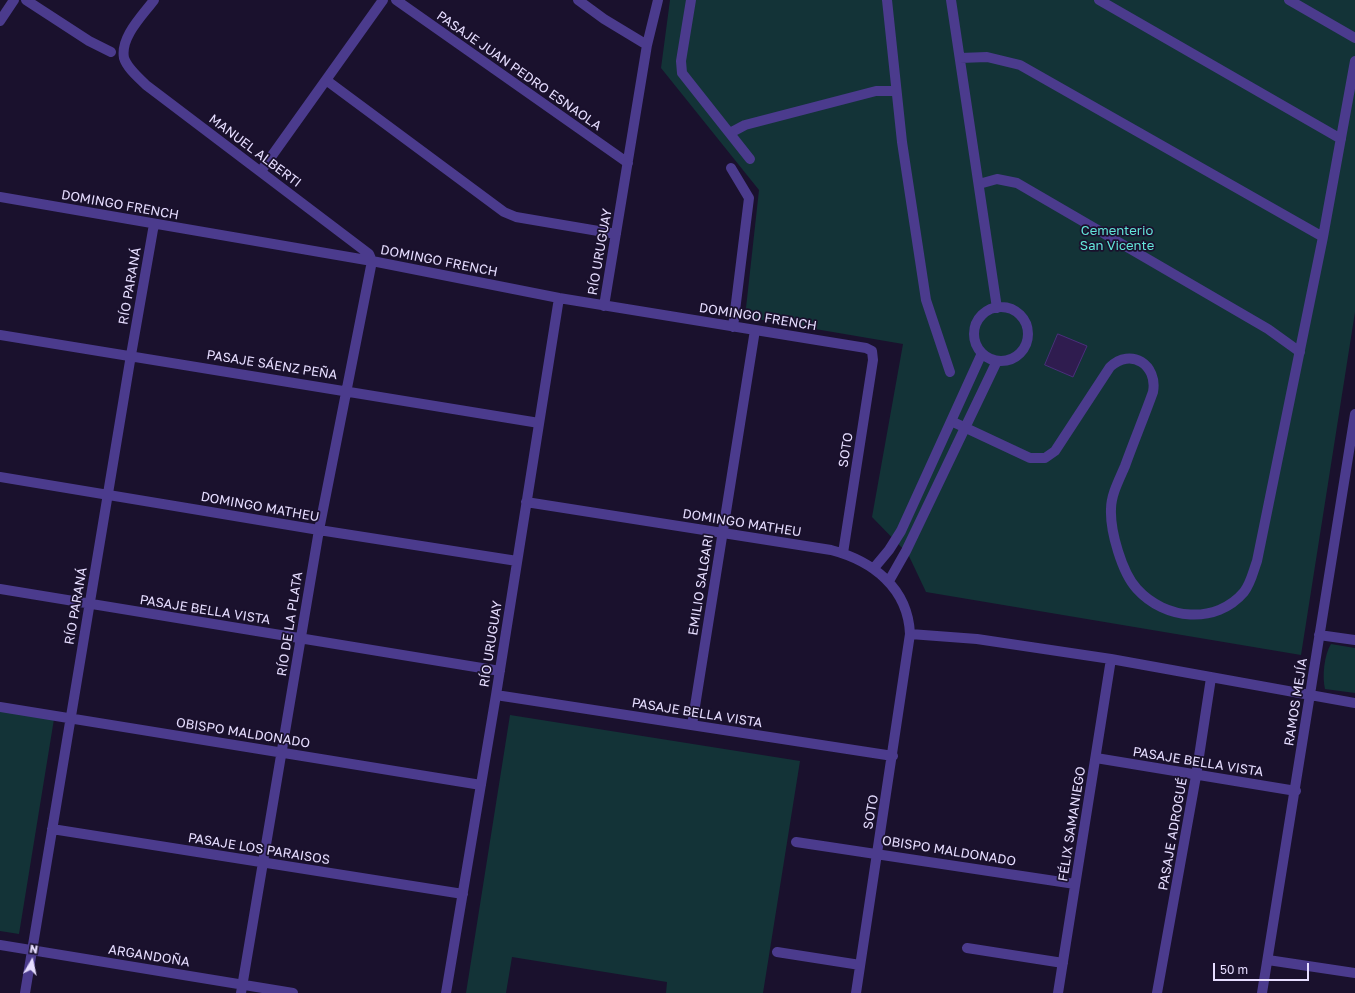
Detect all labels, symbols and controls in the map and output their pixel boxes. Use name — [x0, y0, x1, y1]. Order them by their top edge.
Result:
street label: PASAJE JUAN PEDRO ESNAOLA — [434, 8, 604, 134]
street label: MANUEL ALBERTI — [206, 111, 304, 191]
street label: DOMINGO FRENCH — [60, 187, 180, 223]
street label: RÍO URUGUAY — [585, 208, 615, 296]
park label: Cementerio San Vicente — [1080, 223, 1154, 254]
street label: DOMINGO FRENCH — [379, 242, 499, 280]
street label: RÍO PARANÁ — [116, 246, 144, 326]
street label: DOMINGO FRENCH — [698, 300, 818, 334]
street label: PASAJE SÁENZ PEÑA — [205, 347, 339, 383]
street label: SOTO — [836, 431, 856, 469]
street label: DOMINGO MATHEU — [200, 489, 320, 525]
street label: DOMINGO MATHEU — [681, 506, 803, 540]
street label: EMILIO SALGARI — [685, 533, 717, 637]
street label: RÍO PARANÁ — [62, 566, 90, 646]
street label: RÍO DE LA PLATA — [274, 571, 306, 677]
street label: PASAJE BELLA VISTA — [139, 592, 271, 628]
street label: RÍO URUGUAY — [476, 600, 506, 688]
street label: RAMOS MEJÍA — [1281, 657, 1311, 747]
street label: PASAJE BELLA VISTA — [631, 695, 763, 731]
street label: OBISPO MALDONADO — [175, 715, 311, 751]
street label: PASAJE BELLA VISTA — [1132, 744, 1264, 780]
street label: FÉLIX SAMANIEGO — [1055, 765, 1089, 883]
street label: PASAJE ADROGUÉ — [1155, 776, 1191, 892]
street label: SOTO — [860, 793, 882, 831]
street label: PASAJE LOS PARAISOS — [187, 830, 331, 868]
street label: OBISPO MALDONADO — [881, 833, 1017, 869]
north arrow — [12, 941, 52, 981]
text: N — [29, 942, 39, 956]
street label: ARGANDOÑA — [107, 942, 191, 970]
scale bar — [1215, 955, 1311, 981]
text: 50 m — [1220, 962, 1248, 977]

